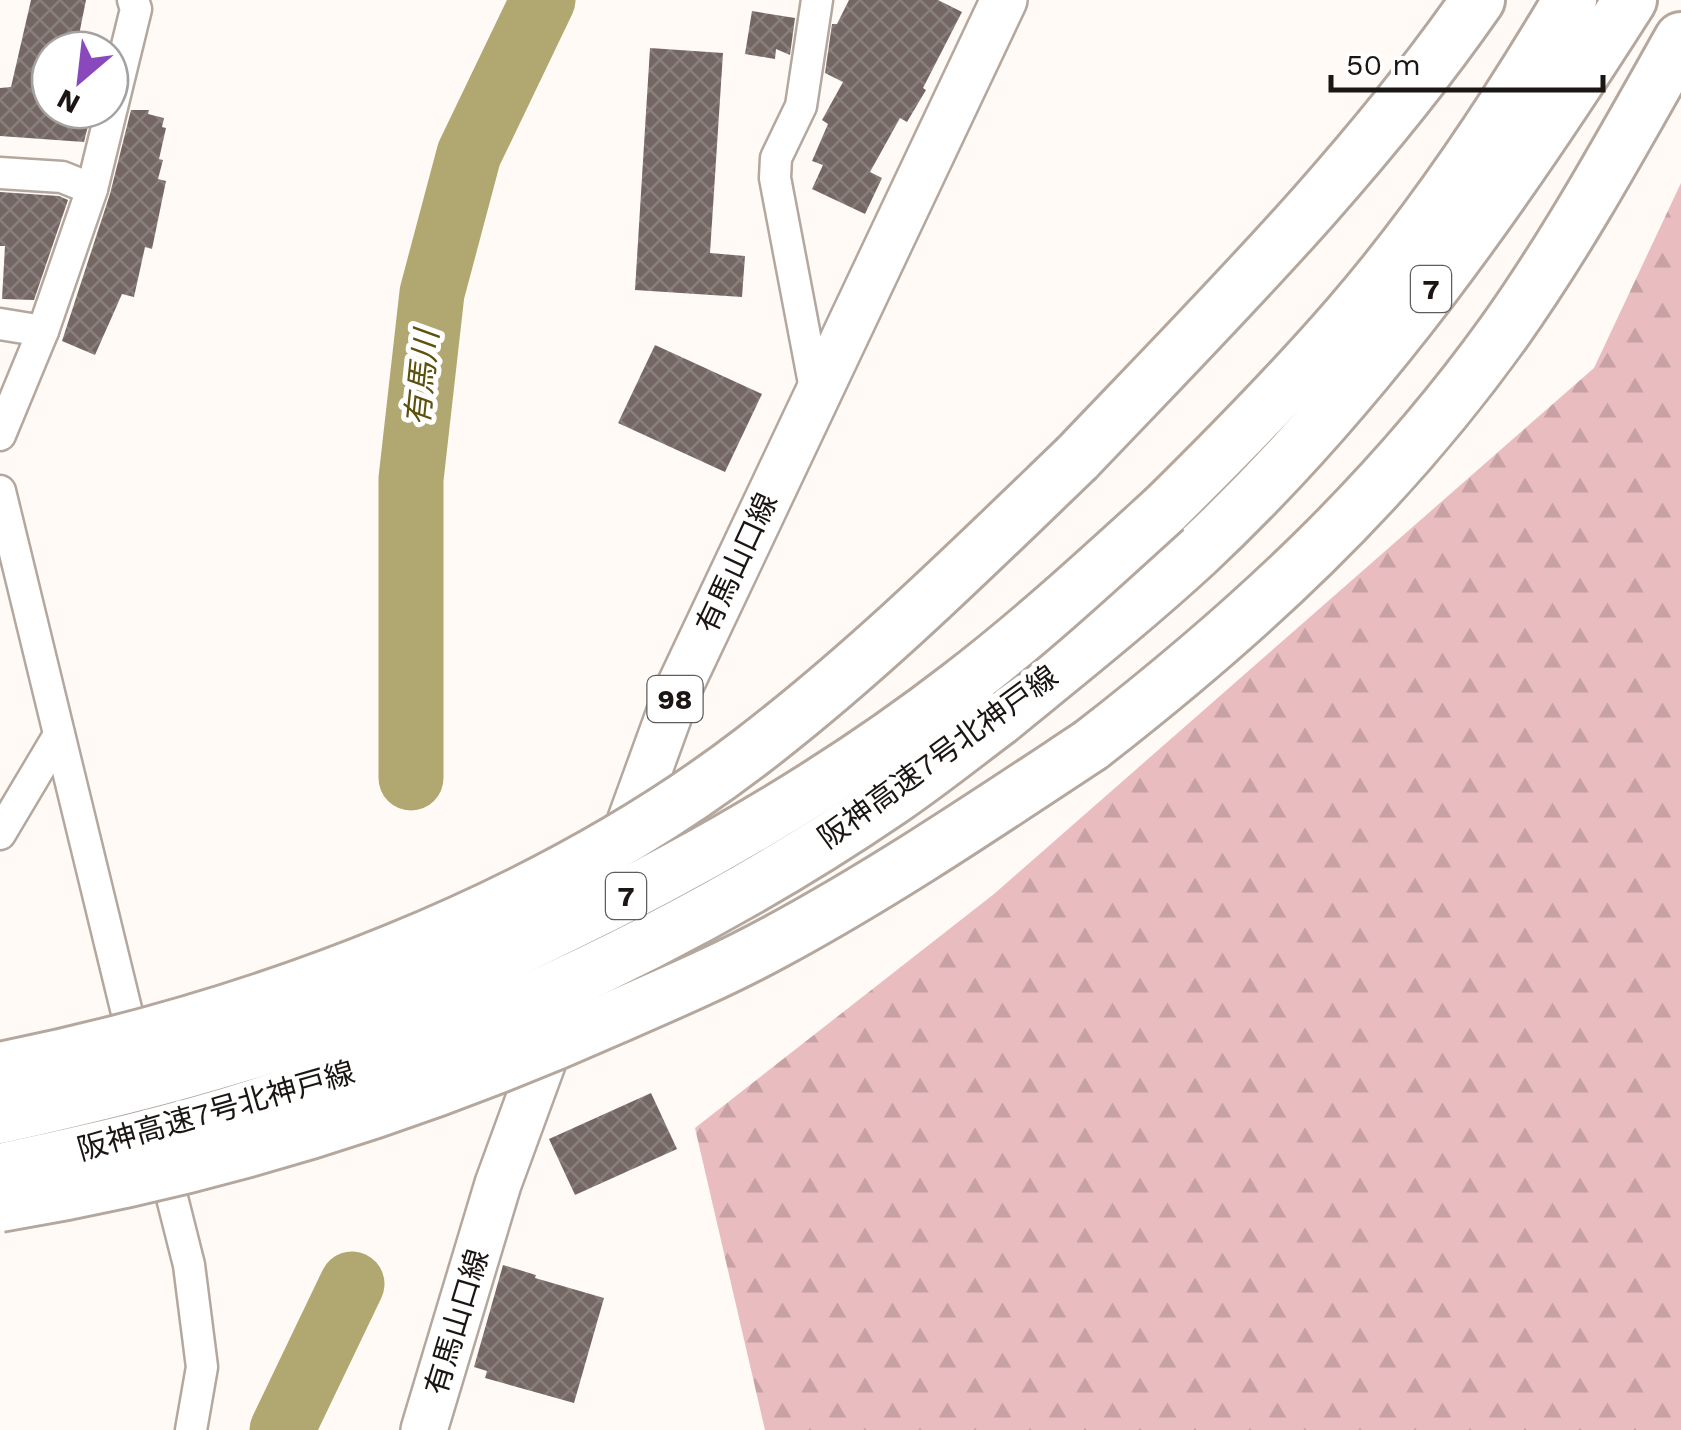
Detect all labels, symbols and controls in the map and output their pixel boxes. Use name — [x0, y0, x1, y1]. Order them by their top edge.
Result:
north arrow — [30, 30, 130, 130]
scale bar — [1331, 30, 1604, 92]
text: 50 m — [1346, 47, 1421, 82]
text: N — [52, 82, 85, 121]
road number: 7 — [1411, 266, 1451, 312]
water label: 有馬川 — [398, 325, 446, 428]
street label: 有馬山口線 — [689, 487, 784, 638]
street label: 阪神高速7号北神戸線 — [811, 658, 1064, 855]
road number: 98 — [648, 676, 702, 722]
road number: 7 — [606, 873, 646, 919]
street label: 阪神高速7号北神戸線 — [73, 1054, 359, 1167]
street label: 有馬山口線 — [418, 1245, 495, 1399]

